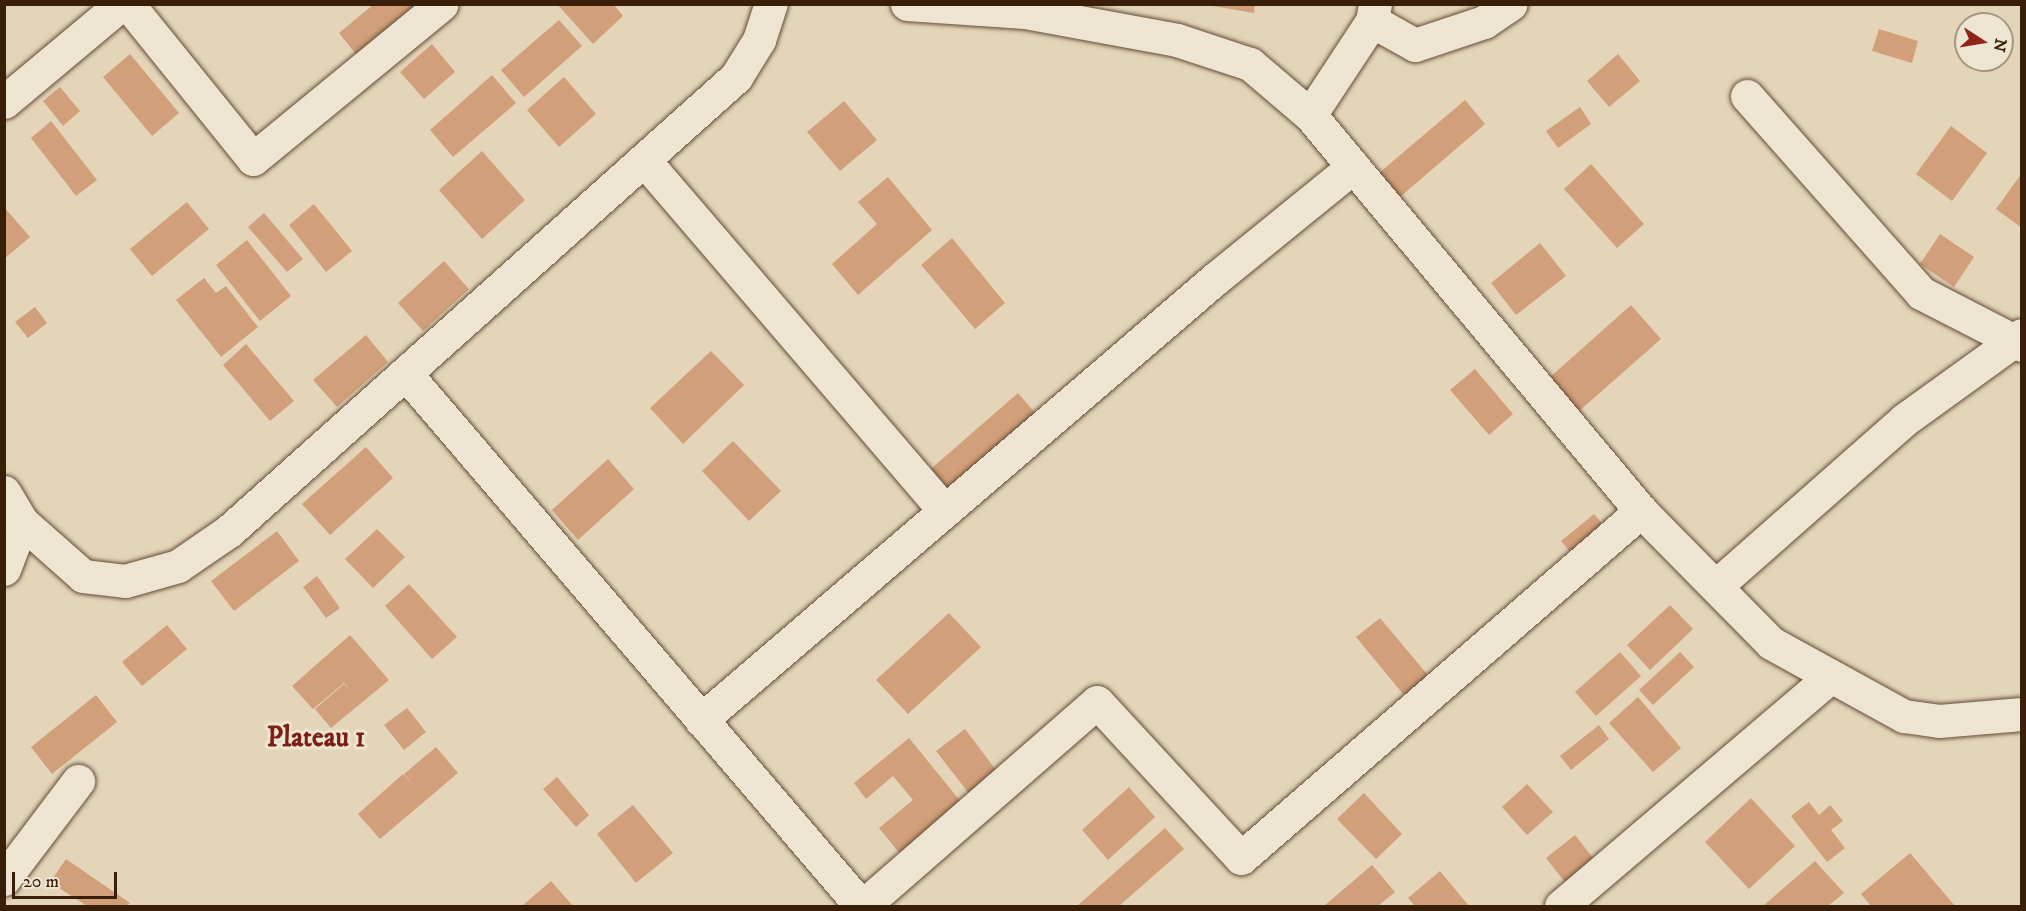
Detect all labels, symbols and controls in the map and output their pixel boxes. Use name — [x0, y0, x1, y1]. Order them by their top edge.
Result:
north arrow — [1954, 12, 2014, 72]
text: N — [1989, 37, 2011, 54]
district label: Plateau 1 — [267, 721, 365, 755]
scale bar — [15, 860, 120, 898]
text: 20 m — [23, 871, 59, 893]

